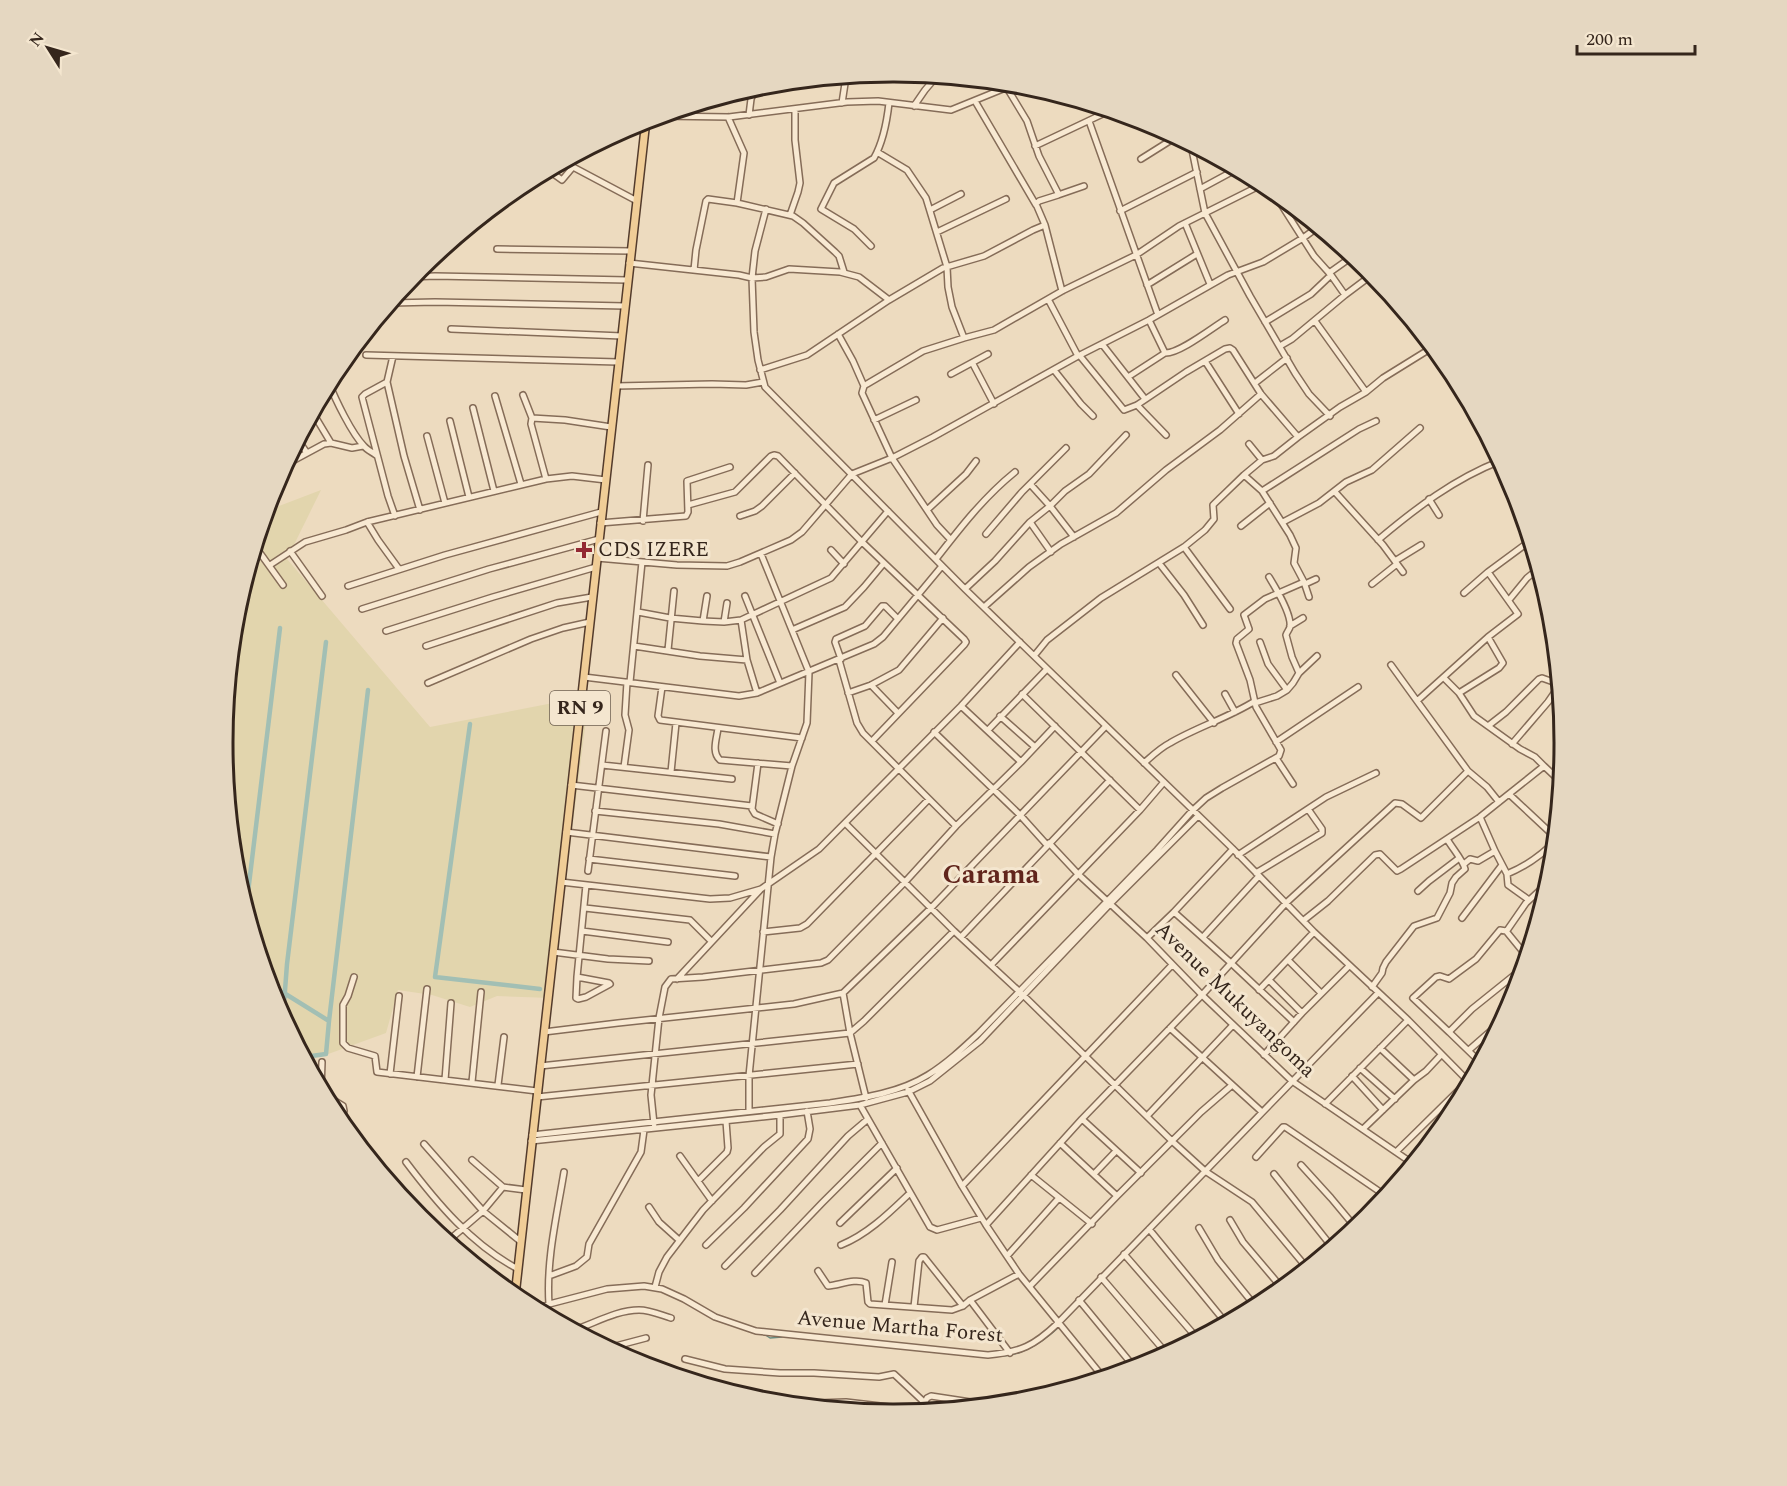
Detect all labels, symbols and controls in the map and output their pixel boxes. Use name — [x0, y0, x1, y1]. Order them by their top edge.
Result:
north arrow — [18, 18, 78, 78]
scale bar — [1577, 18, 1696, 56]
text: 200 m — [1586, 26, 1633, 53]
text: N — [23, 27, 50, 52]
place label: CDS IZERE — [598, 534, 709, 566]
marker: CDS IZERE — [575, 541, 593, 559]
road number: RN 9 — [550, 691, 610, 725]
district label: Carama — [943, 854, 1039, 896]
street label: Avenue Mukuyangoma — [1147, 914, 1323, 1086]
street label: Avenue Martha Forest — [796, 1302, 1004, 1352]

